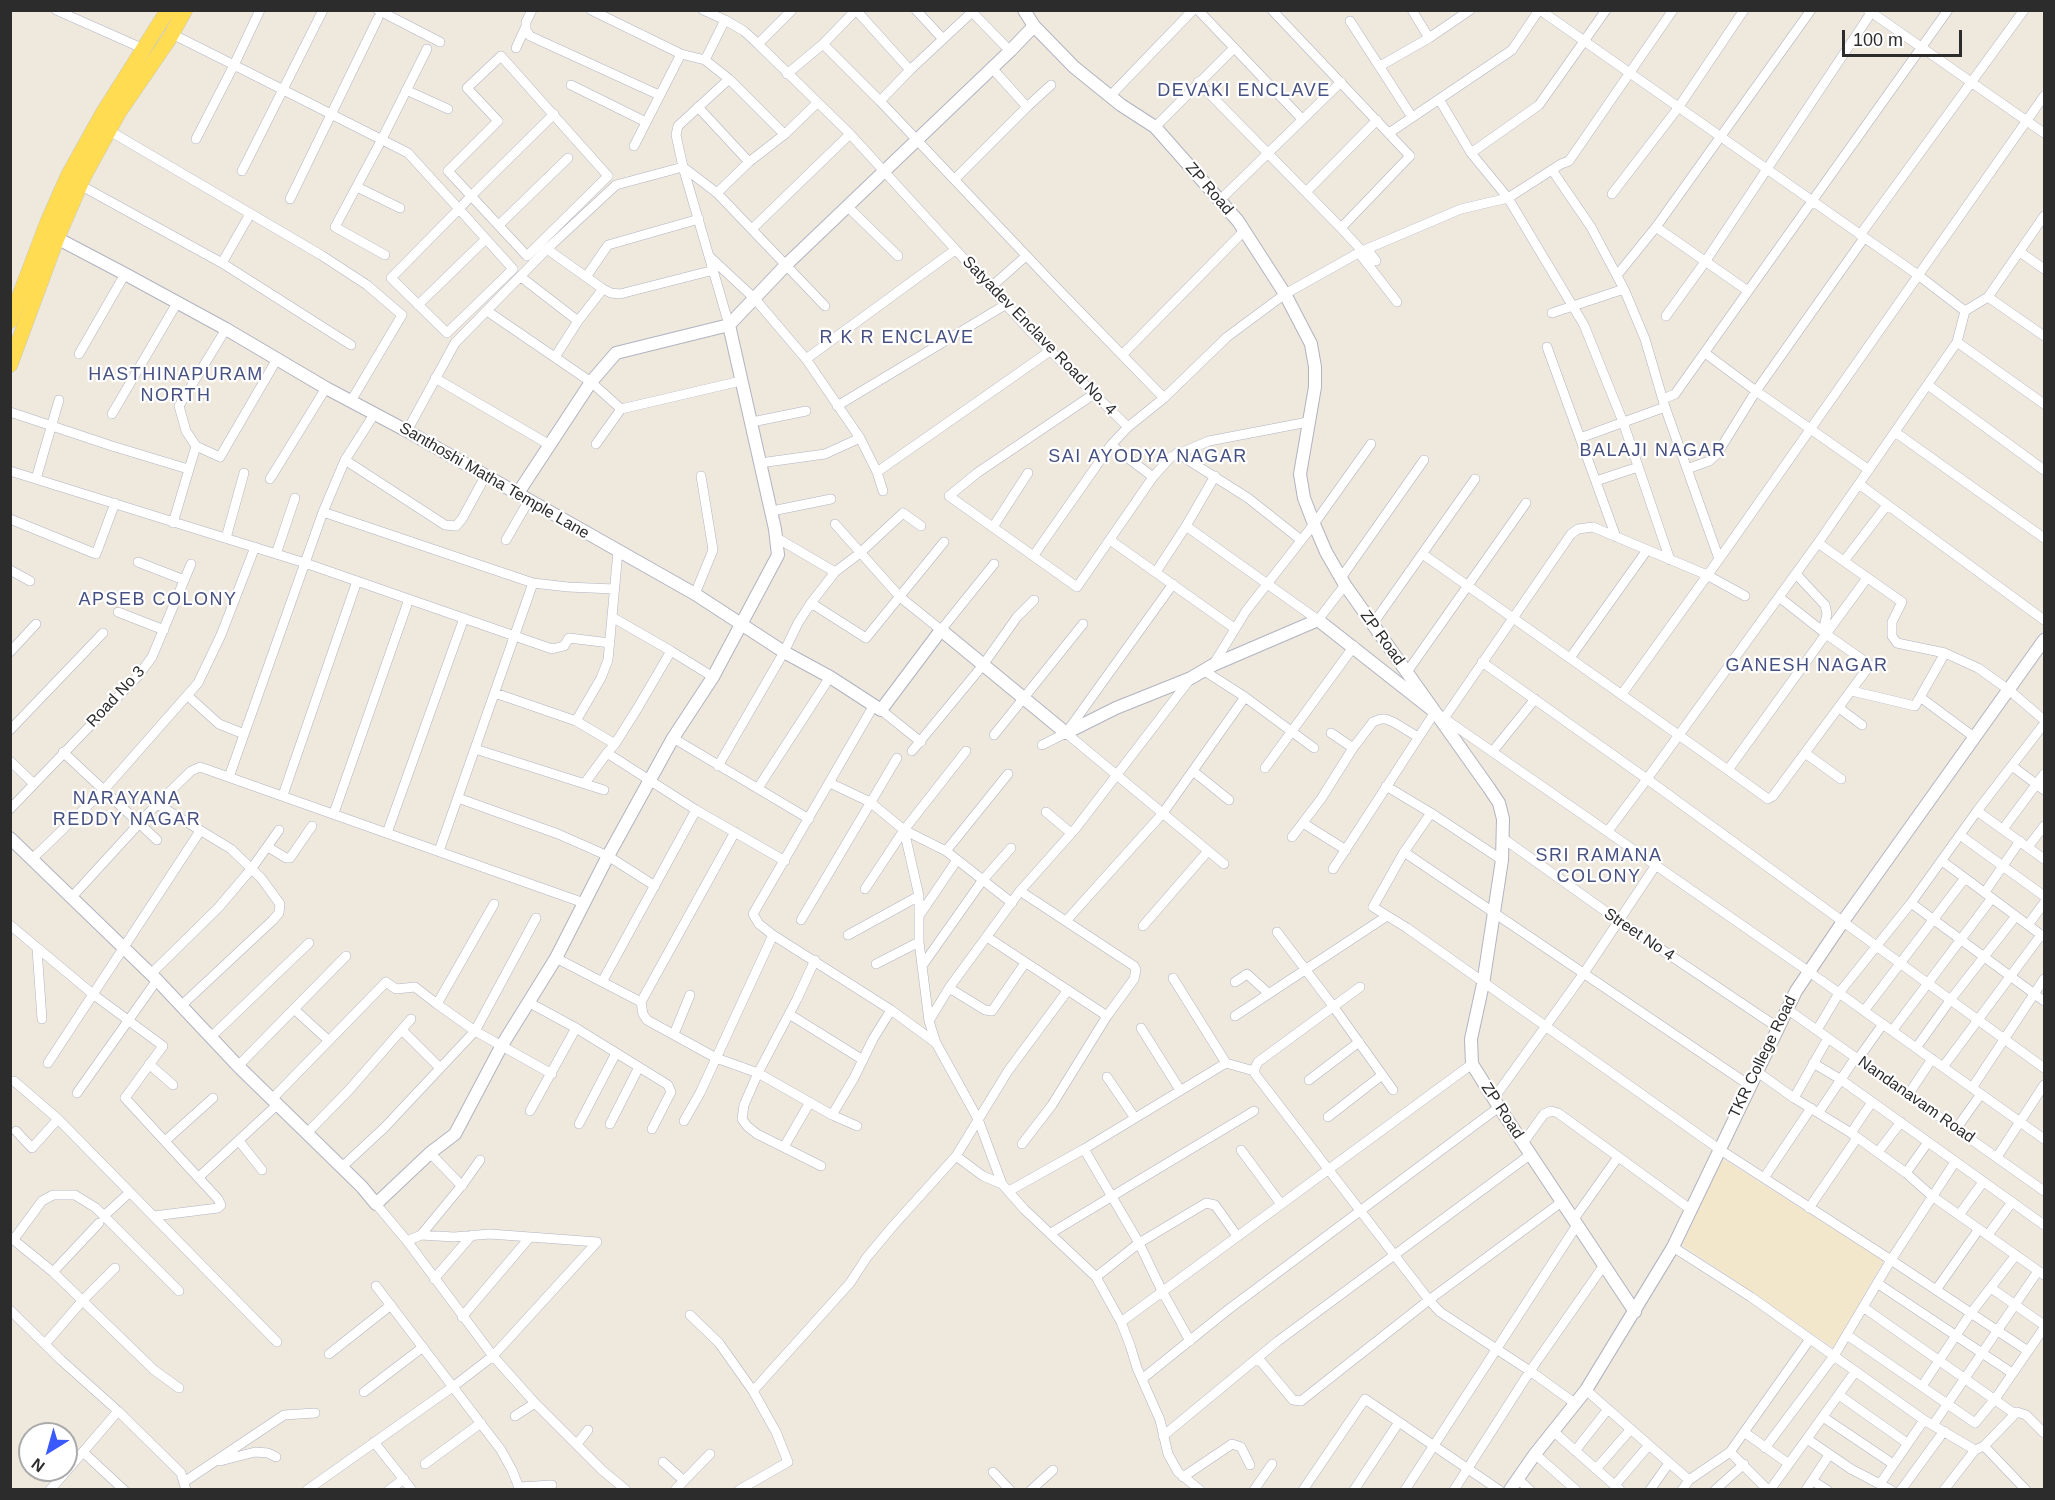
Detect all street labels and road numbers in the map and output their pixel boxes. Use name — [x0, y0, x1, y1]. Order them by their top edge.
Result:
street label: ZP Road — [1181, 159, 1237, 219]
street label: Satyadev Enclave Road No. 4 — [958, 253, 1120, 419]
street label: Santhoshi Matha Temple Lane — [396, 419, 592, 543]
street label: ZP Road — [1356, 607, 1408, 669]
street label: Road No 3 — [83, 662, 149, 732]
street label: Street No 4 — [1600, 904, 1678, 966]
street label: TKR College Road — [1725, 993, 1801, 1121]
street label: Nandanavam Road — [1854, 1053, 1978, 1147]
street label: ZP Road — [1477, 1079, 1527, 1143]

